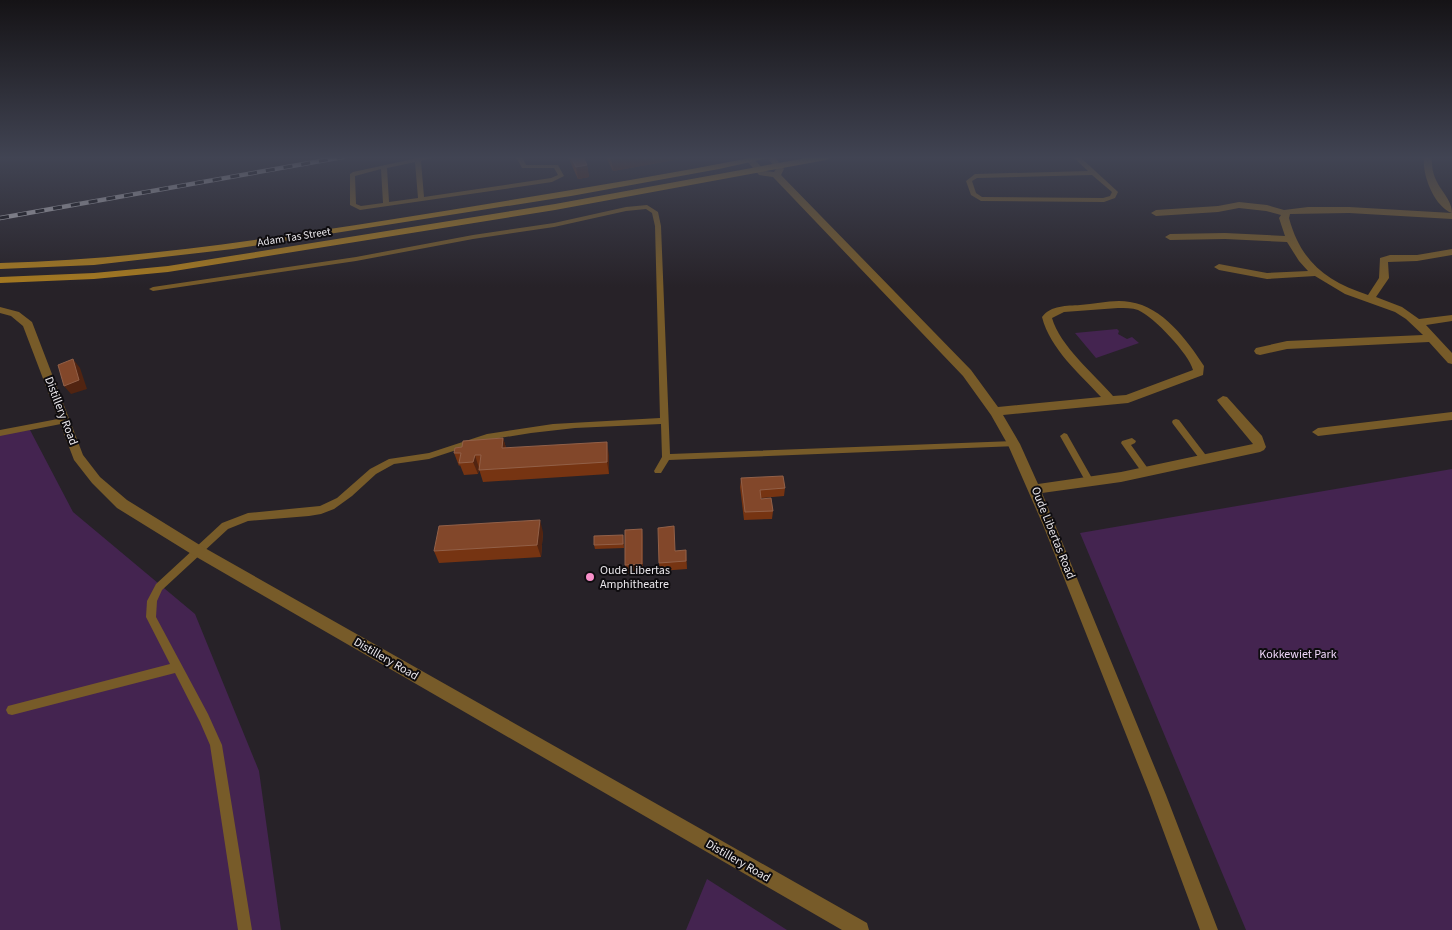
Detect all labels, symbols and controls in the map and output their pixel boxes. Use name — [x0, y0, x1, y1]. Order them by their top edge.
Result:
street label: Adam Tas Street — [256, 224, 332, 250]
street label: Distillery Road — [40, 374, 82, 448]
street label: Oude Libertas Road — [1027, 484, 1079, 582]
place label: Oude Libertas Amphitheatre — [600, 562, 670, 593]
marker: Oude Libertas Amphitheatre — [584, 571, 596, 583]
street label: Distillery Road — [350, 634, 422, 684]
park label: Kokkewiet Park — [1259, 646, 1337, 663]
street label: Distillery Road — [702, 836, 774, 886]

